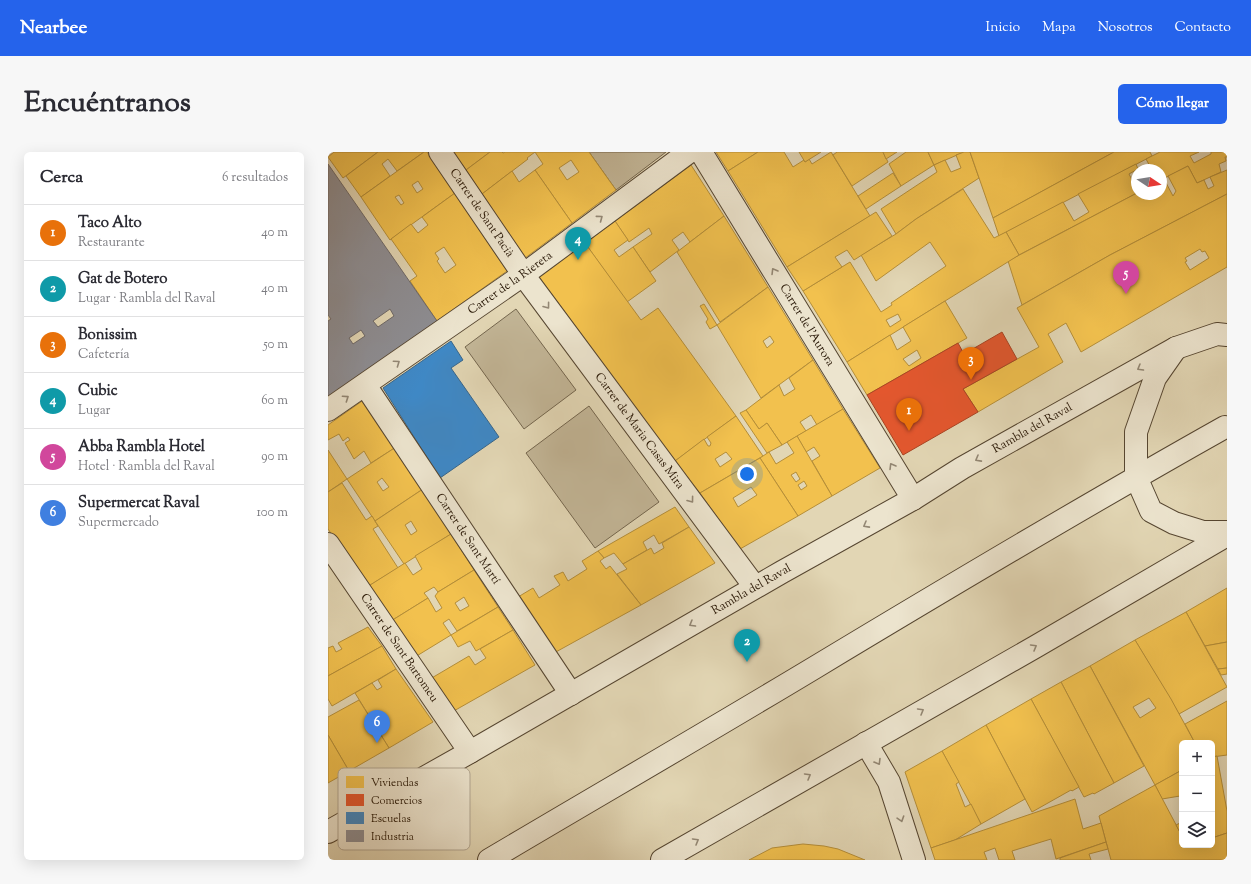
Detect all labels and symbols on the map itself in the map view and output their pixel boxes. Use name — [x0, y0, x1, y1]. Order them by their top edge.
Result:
north arrow — [1131, 164, 1167, 200]
street label: Carrer de Sant Pacià — [445, 165, 519, 262]
one-way arrow — [595, 216, 602, 223]
pin: 4 — [565, 227, 591, 260]
street label: Carrer de la Riereta — [464, 247, 557, 320]
pin: 5 — [1113, 261, 1139, 294]
one-way arrow — [771, 268, 779, 275]
street label: Carrer de l'Aurora — [775, 280, 839, 370]
one-way arrow — [542, 302, 549, 309]
pin: 3 — [958, 347, 984, 380]
one-way arrow — [393, 360, 400, 368]
one-way arrow — [1137, 363, 1144, 371]
street label: Carrer de Maria Casas Mira — [590, 369, 689, 493]
one-way arrow — [342, 395, 349, 402]
pin: 1 — [896, 398, 922, 431]
street label: Rambla del Raval — [989, 398, 1076, 458]
one-way arrow — [975, 455, 982, 462]
one-way arrow — [890, 463, 897, 470]
your location — [737, 464, 757, 484]
street label: Carrer de Sant Martí — [431, 490, 505, 589]
one-way arrow — [686, 496, 693, 503]
one-way arrow — [863, 521, 870, 528]
street label: Rambla del Raval — [708, 559, 795, 620]
street label: Carrer de Sant Bartomeu — [355, 590, 443, 706]
one-way arrow — [689, 619, 696, 626]
pin: 2 — [734, 629, 760, 662]
one-way arrow — [1030, 645, 1037, 652]
one-way arrow — [917, 709, 924, 716]
pin: 6 — [364, 710, 390, 743]
one-way arrow — [873, 758, 880, 766]
legend — [338, 768, 470, 850]
one-way arrow — [804, 774, 812, 781]
text: Viviendas — [371, 775, 418, 791]
text: Comercios — [371, 793, 422, 809]
text: Escuelas — [371, 811, 411, 827]
one-way arrow — [896, 816, 905, 823]
text: Industria — [371, 829, 414, 845]
one-way arrow — [691, 838, 699, 845]

